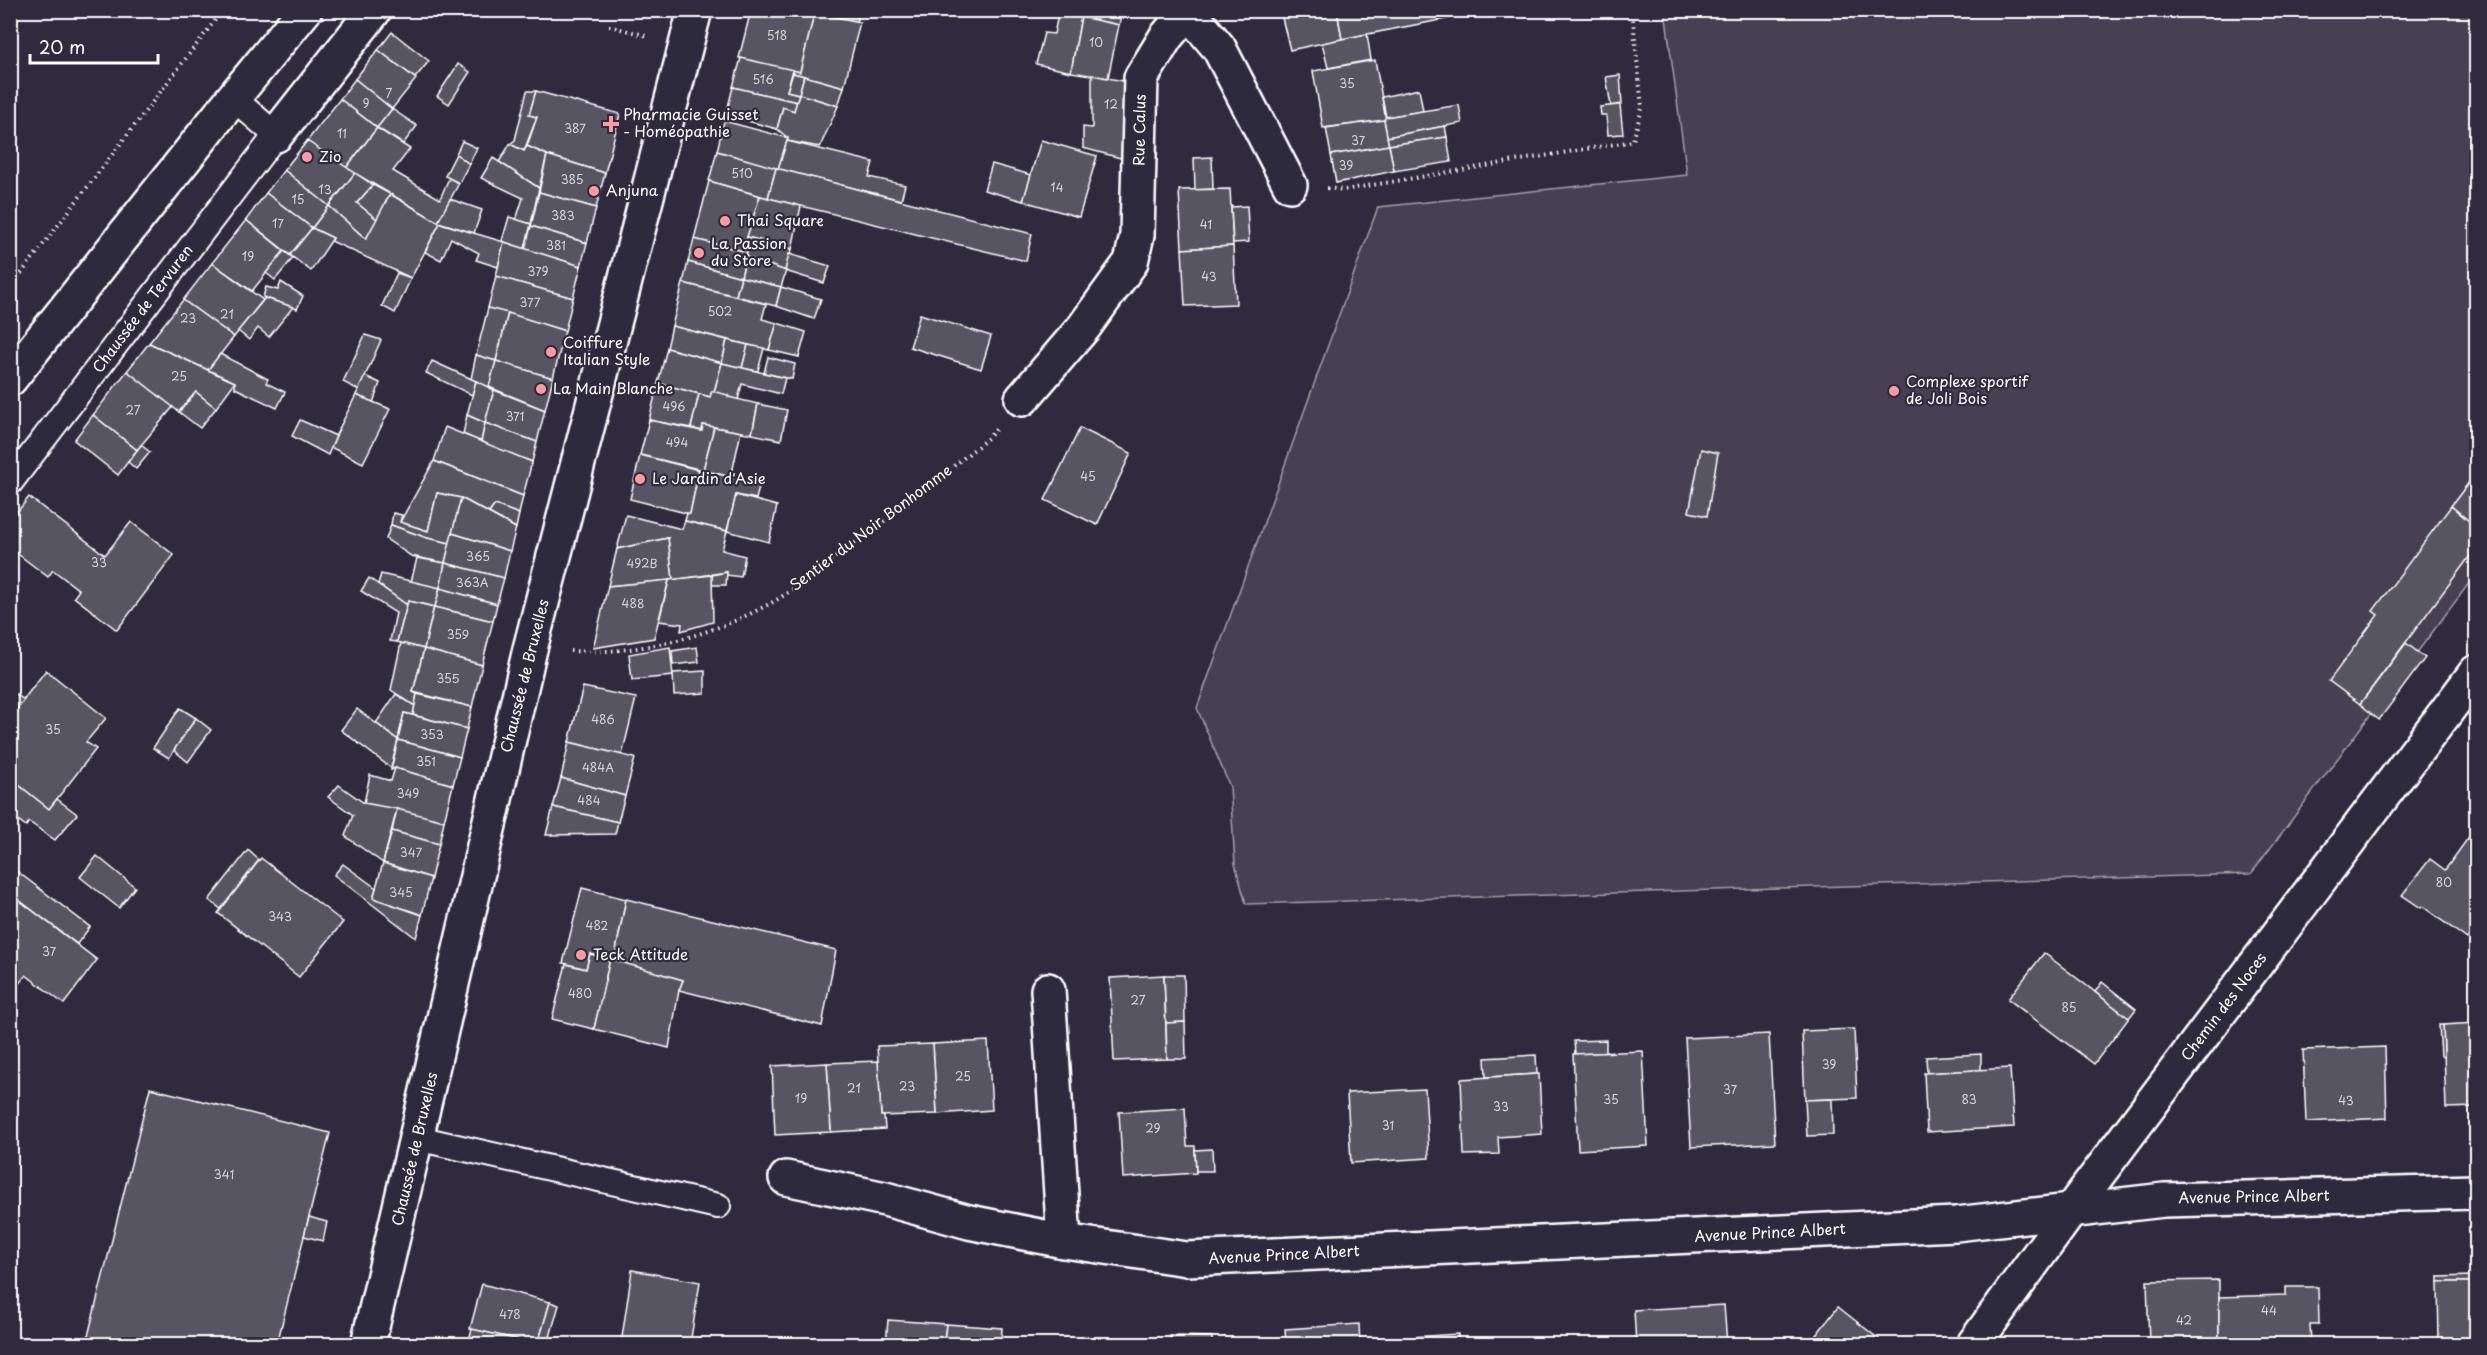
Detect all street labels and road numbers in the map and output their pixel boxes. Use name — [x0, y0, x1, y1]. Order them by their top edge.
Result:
street label: Rue Calus — [1126, 94, 1151, 166]
street label: Chaussée de Tervuren — [86, 239, 198, 377]
street label: Sentier du Noir Bonhomme — [784, 458, 956, 596]
street label: Chaussée de Bruxelles — [493, 596, 554, 755]
street label: Chemin des Noces — [2174, 947, 2271, 1065]
street label: Chaussée de Bruxelles — [385, 1069, 442, 1228]
street label: Avenue Prince Albert — [2178, 1183, 2330, 1208]
street label: Avenue Prince Albert — [1694, 1216, 1846, 1247]
street label: Avenue Prince Albert — [1208, 1238, 1360, 1269]

